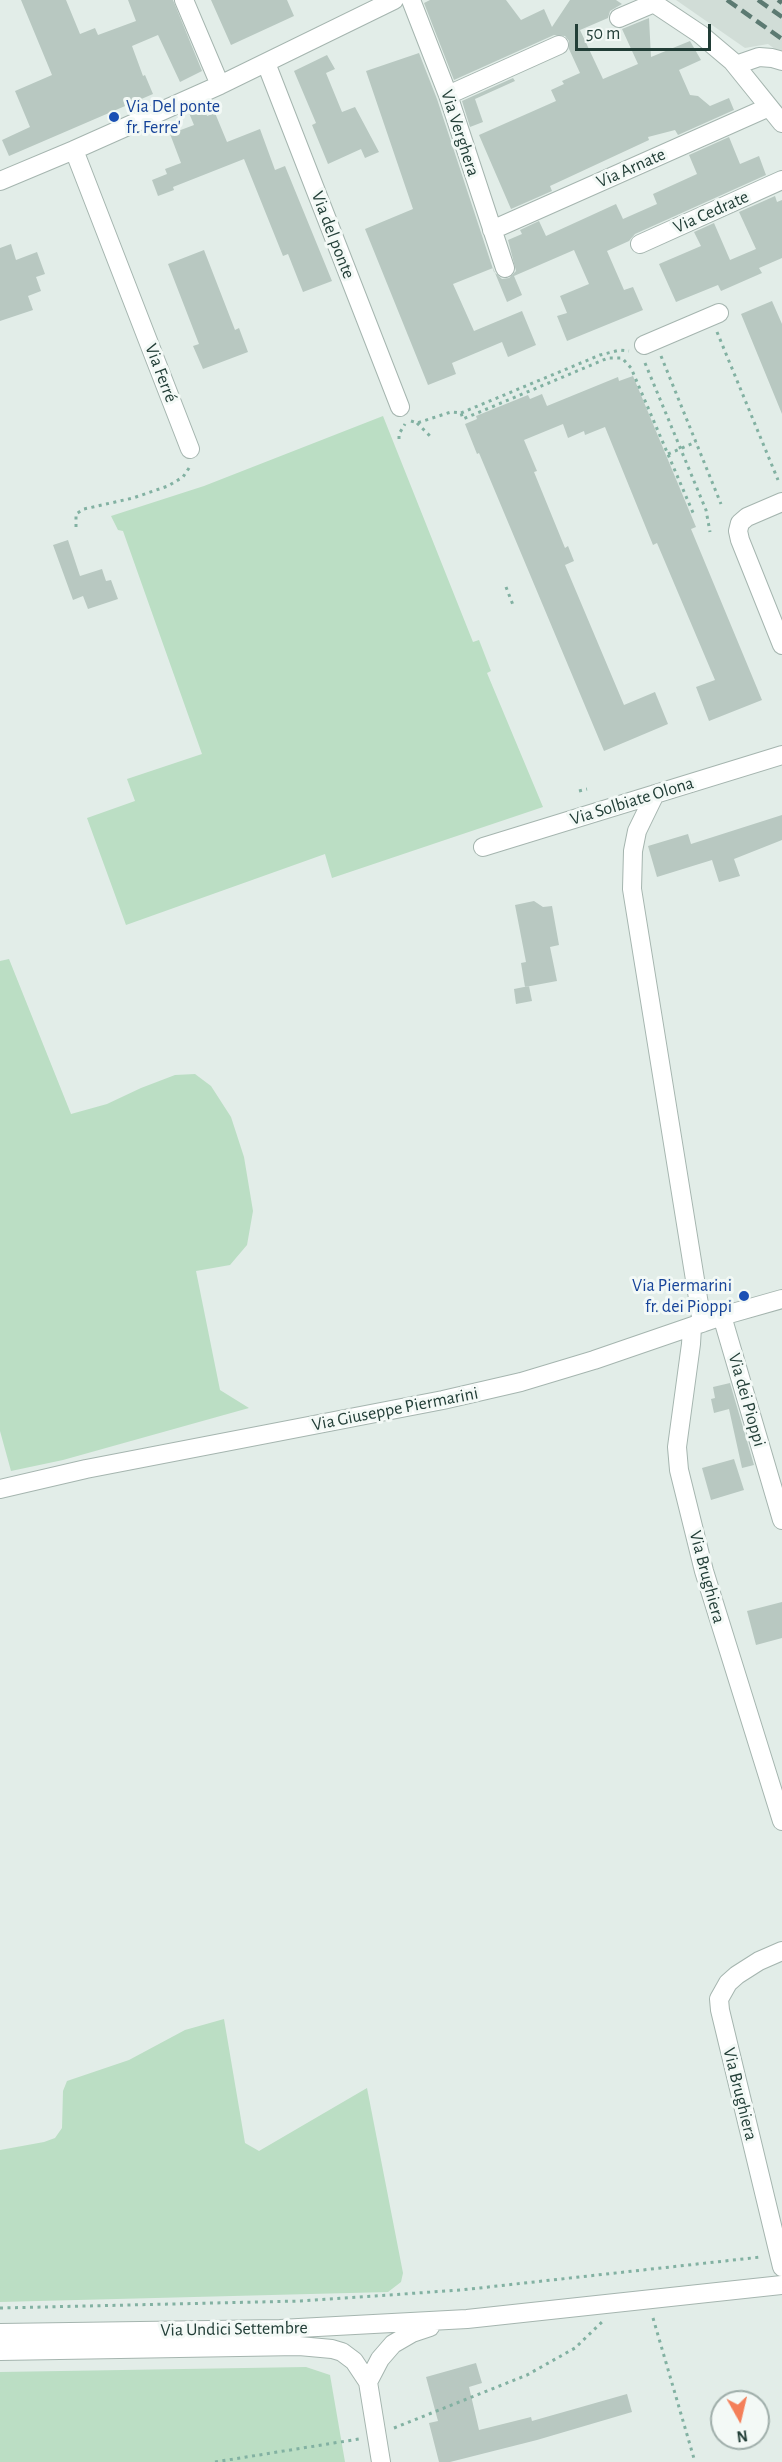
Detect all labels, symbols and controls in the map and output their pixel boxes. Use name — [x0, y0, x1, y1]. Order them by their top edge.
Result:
scale bar — [578, 12, 714, 50]
text: 50 m — [586, 25, 620, 43]
street label: Via Verghera — [436, 87, 484, 179]
place label: Via Del ponte fr. Ferre' — [126, 96, 220, 138]
marker: Via Del ponte fr. Ferre' — [107, 110, 121, 124]
street label: Via Arnate — [593, 143, 669, 193]
street label: Via Cedrate — [670, 186, 752, 238]
street label: Via del ponte — [306, 188, 360, 282]
street label: Via Ferré — [140, 341, 182, 405]
street label: Via Solbiate Olona — [568, 772, 696, 830]
place label: Via Piermarini fr. dei Pioppi — [632, 1275, 732, 1318]
marker: Via Piermarini fr. dei Pioppi — [737, 1289, 751, 1303]
street label: Via dei Pioppi — [723, 1351, 771, 1449]
street label: Via Giuseppe Piermarini — [310, 1382, 480, 1436]
street label: Via Brughiera — [684, 1528, 730, 1626]
street label: Via Brughiera — [718, 2045, 762, 2143]
street label: Via Undici Settembre — [160, 2317, 308, 2341]
north arrow — [710, 2390, 770, 2450]
text: N — [736, 2427, 749, 2445]

